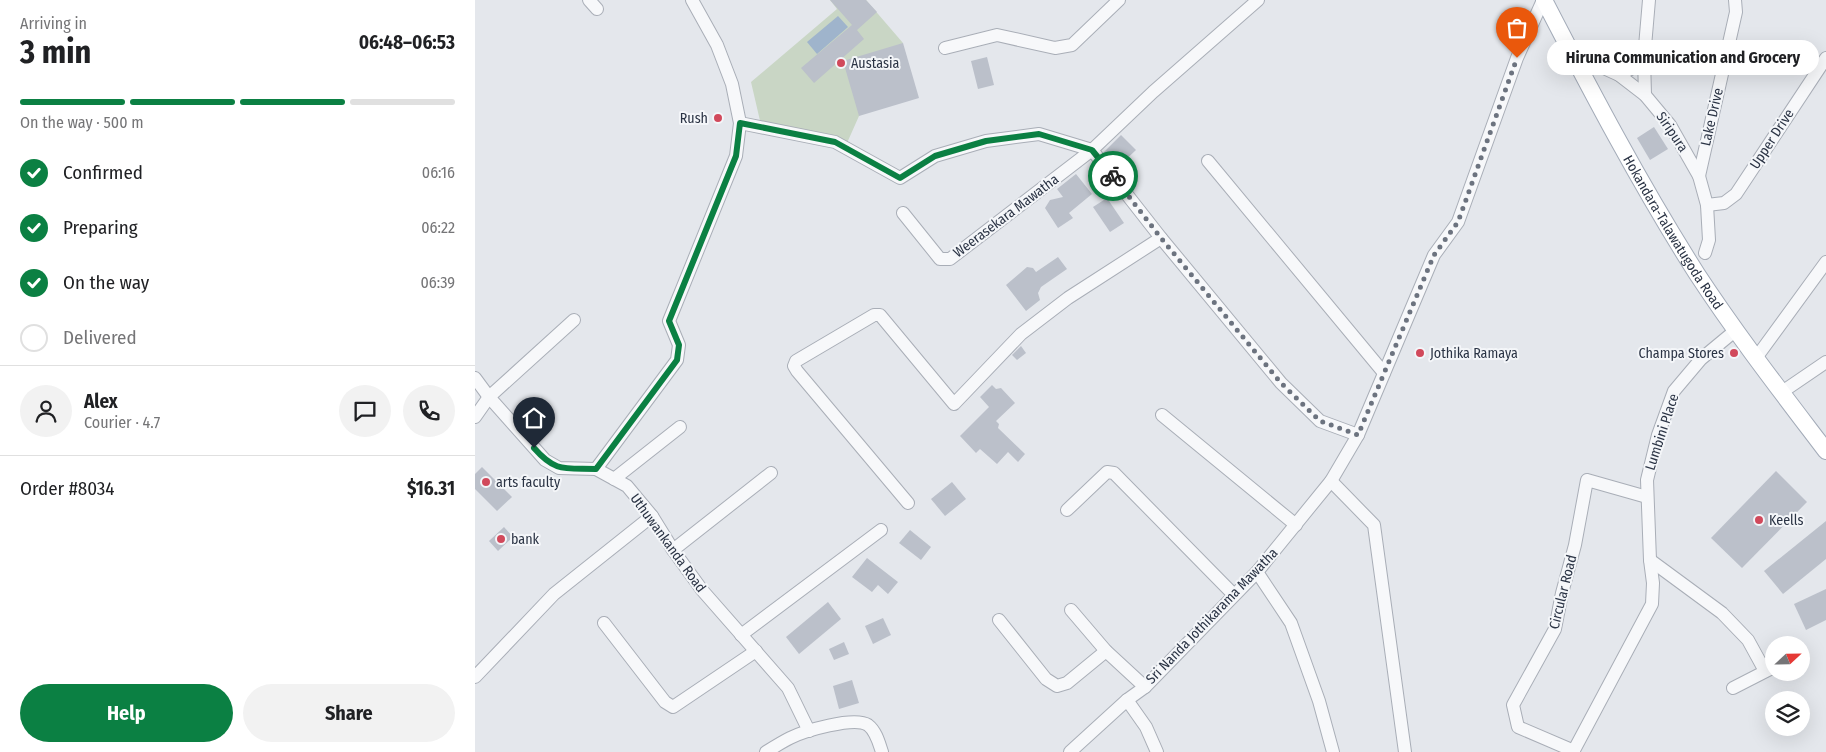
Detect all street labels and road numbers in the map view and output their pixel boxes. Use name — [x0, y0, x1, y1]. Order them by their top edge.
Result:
street label: Lake Drive — [1697, 86, 1727, 148]
street label: Upper Drive — [1746, 106, 1798, 172]
street label: Siripura — [1652, 109, 1692, 156]
street label: Hokandara-Talawatugoda Road — [1620, 152, 1727, 313]
street label: Weerasekara Mawatha — [950, 171, 1062, 261]
street label: Lumbini Place — [1642, 391, 1682, 472]
street label: Uthuwankanda Road — [626, 490, 710, 596]
street label: Sri Nanda Jothikarama Mawatha — [1142, 544, 1282, 688]
street label: Circular Road — [1546, 553, 1580, 631]

